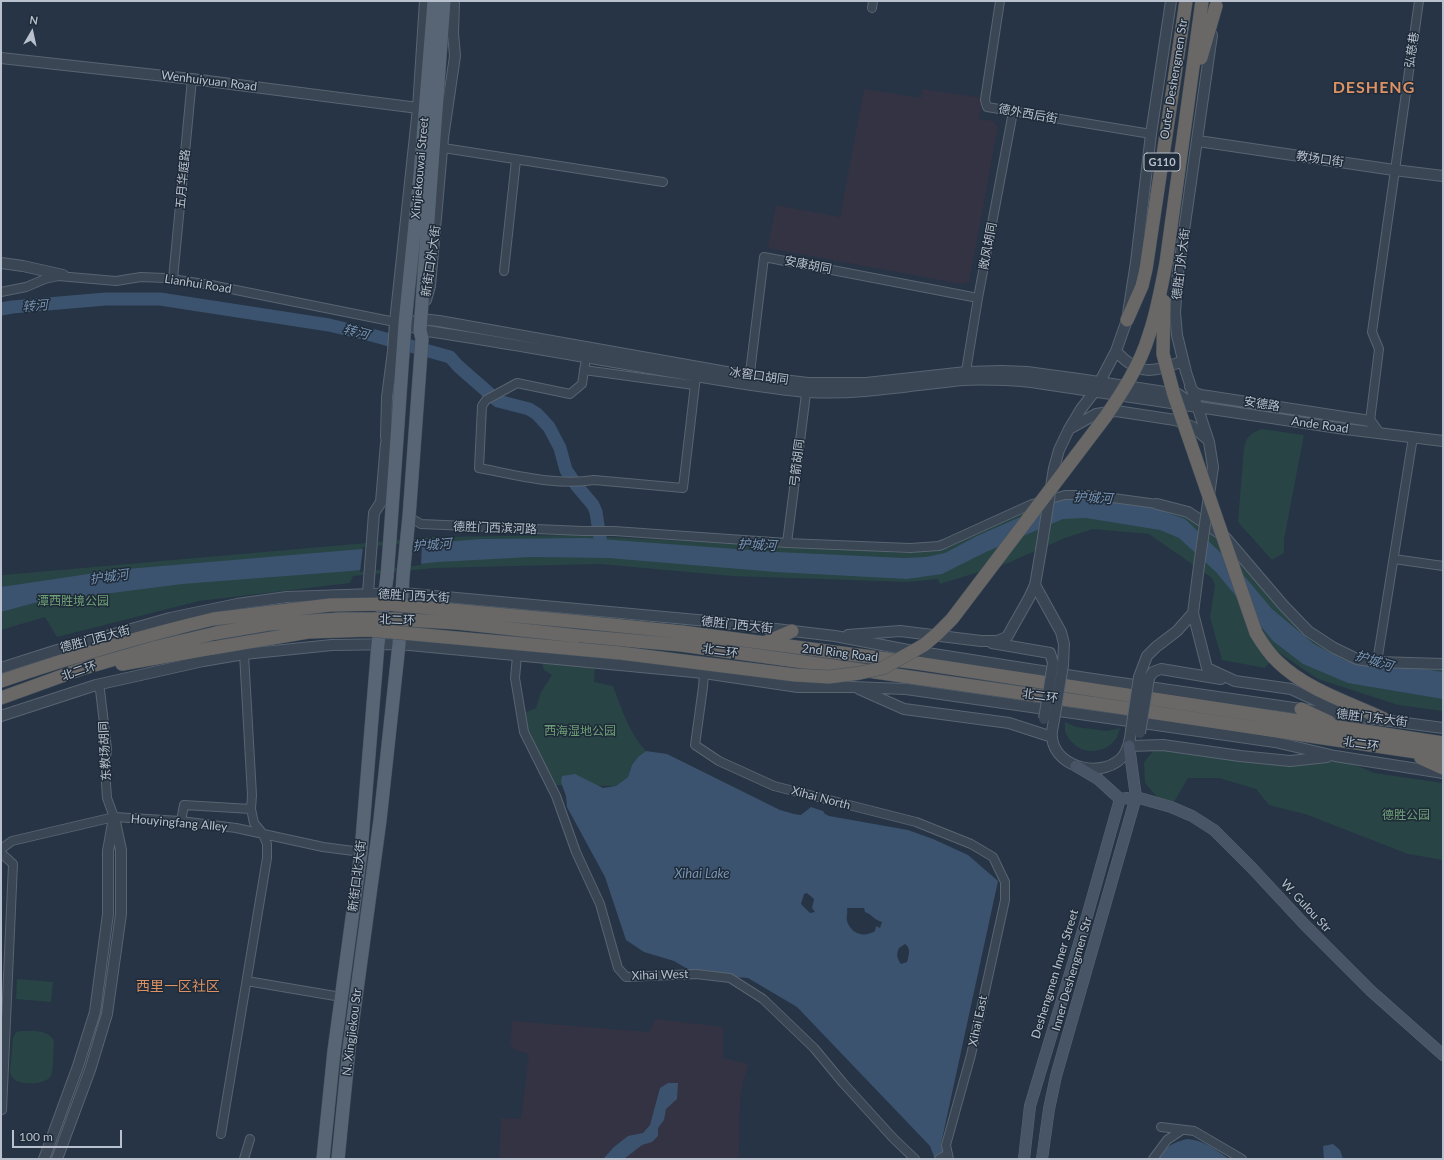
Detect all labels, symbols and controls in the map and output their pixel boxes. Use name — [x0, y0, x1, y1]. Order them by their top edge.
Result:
north arrow — [12, 12, 52, 52]
text: N — [29, 13, 39, 27]
street label: Outer Deshengmen Str — [1157, 18, 1191, 140]
street label: 弘慈巷 — [1402, 31, 1422, 69]
street label: Wenhuiyuan Road — [160, 68, 258, 94]
district label: DESHENG — [1333, 78, 1415, 98]
street label: 德外西后街 — [997, 102, 1059, 126]
street label: Xinjiekouwai Street — [408, 117, 432, 219]
street label: 五月华庭路 — [173, 148, 193, 210]
street label: 教场口街 — [1295, 149, 1345, 169]
road number: G110 — [1144, 153, 1180, 171]
street label: 敞风胡同 — [976, 221, 1000, 271]
street label: 新街口外大街 — [419, 224, 443, 298]
street label: 德胜门外大街 — [1169, 227, 1193, 301]
street label: 安康胡同 — [783, 253, 833, 277]
street label: Lianhui Road — [163, 272, 233, 296]
water label: 转河 — [21, 297, 49, 315]
water label: 转河 — [341, 321, 371, 343]
street label: 冰窖口胡同 — [728, 365, 790, 387]
street label: 安德路 — [1243, 394, 1281, 414]
street label: Ande Road — [1291, 414, 1349, 436]
street label: 弓箭胡同 — [787, 438, 807, 488]
water label: 护城河 — [1073, 489, 1113, 507]
street label: 德胜门西滨河路 — [453, 519, 537, 537]
water label: 护城河 — [412, 536, 452, 554]
water label: 护城河 — [737, 536, 777, 554]
water label: 护城河 — [89, 567, 129, 587]
street label: 德胜门西大街 — [378, 587, 450, 605]
park label: 潭西胜境公园 — [37, 594, 109, 608]
street label: 北二环 — [379, 612, 415, 628]
street label: 德胜门西大街 — [700, 614, 774, 636]
street label: 德胜门西大街 — [58, 623, 132, 655]
street label: 北二环 — [701, 641, 739, 661]
street label: 2nd Ring Road — [801, 641, 879, 665]
water label: 护城河 — [1353, 648, 1395, 674]
street label: 北二环 — [60, 658, 98, 684]
street label: 北二环 — [1021, 686, 1059, 706]
street label: 德胜门东大街 — [1335, 706, 1409, 730]
street label: 东教场胡同 — [96, 721, 114, 781]
park label: 西海湿地公园 — [544, 724, 616, 738]
street label: 北二环 — [1342, 734, 1380, 754]
street label: Xihai North — [790, 783, 852, 813]
park label: 德胜公园 — [1382, 808, 1430, 822]
street label: Houyingfang Alley — [130, 812, 228, 834]
street label: 新街口北大街 — [345, 839, 369, 913]
water label: Xihai Lake — [674, 866, 730, 882]
street label: W. Gulou Str — [1278, 876, 1334, 936]
street label: Deshengmen Inner Street — [1028, 908, 1082, 1040]
street label: Inner Deshengmen Str — [1049, 915, 1095, 1033]
street label: Xihai West — [631, 967, 689, 983]
district label: 西里一区社区 — [136, 978, 220, 994]
street label: N. Xingjiekou Str — [339, 987, 365, 1077]
street label: Xihai East — [966, 994, 990, 1048]
scale bar — [14, 1122, 124, 1148]
text: 100 m — [19, 1129, 53, 1144]

